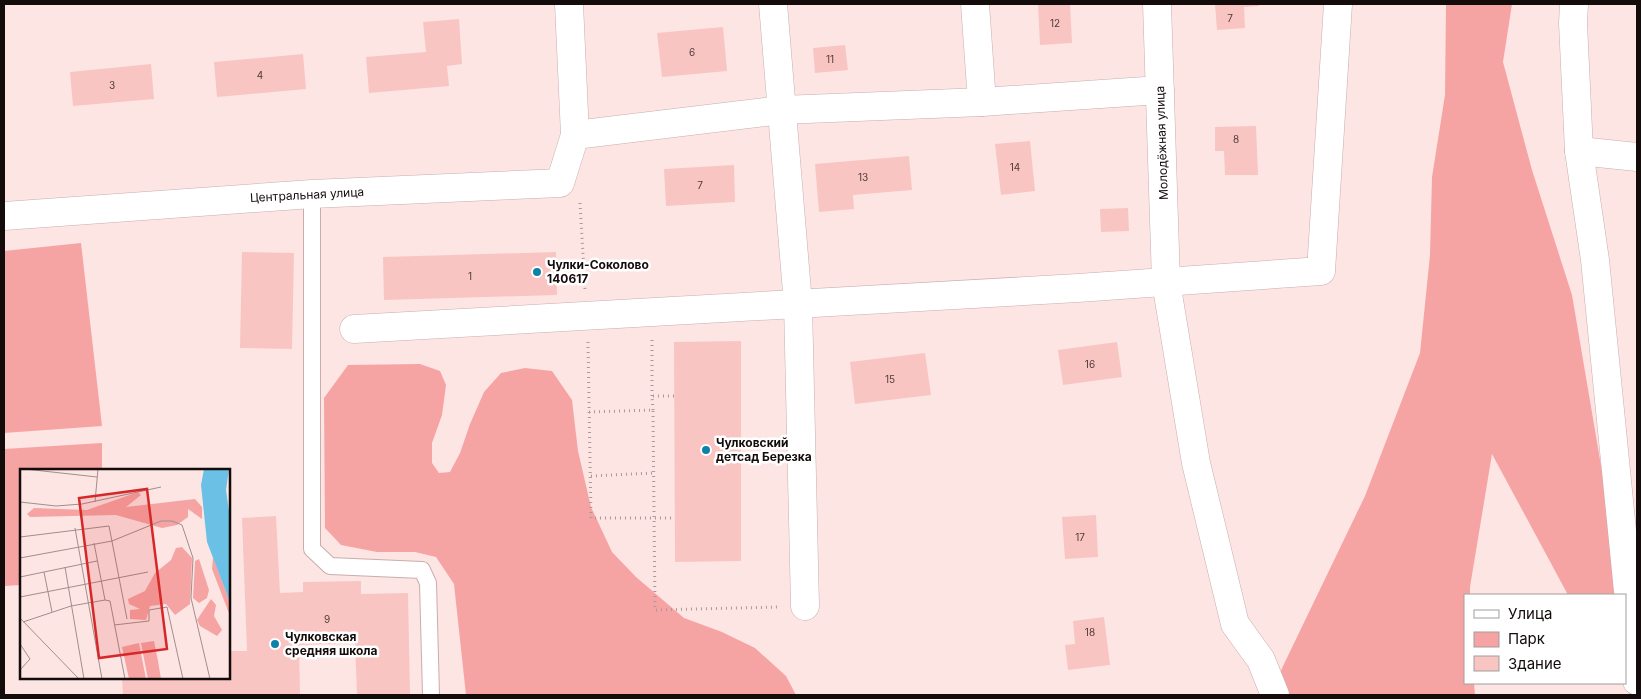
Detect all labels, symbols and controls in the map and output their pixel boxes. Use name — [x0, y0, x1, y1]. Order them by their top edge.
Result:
house number: 7 — [1227, 12, 1233, 24]
house number: 12 — [1050, 17, 1060, 29]
house number: 6 — [689, 46, 695, 58]
house number: 11 — [826, 53, 834, 65]
house number: 4 — [257, 69, 263, 81]
house number: 3 — [109, 79, 115, 91]
street label: Молодёжная улица — [1152, 86, 1171, 200]
house number: 8 — [1233, 133, 1239, 145]
house number: 14 — [1010, 161, 1020, 173]
house number: 13 — [858, 171, 868, 183]
house number: 7 — [697, 179, 703, 191]
street label: Центральная улица — [250, 184, 364, 205]
place label: Чулки-Соколово 140617 — [547, 257, 649, 286]
marker: Чулки-Соколово 140617 — [531, 266, 543, 278]
house number: 1 — [468, 270, 472, 282]
house number: 16 — [1085, 358, 1095, 370]
house number: 15 — [885, 373, 895, 385]
place label: Чулковский детсад Березка — [716, 435, 812, 464]
marker: Чулковский детсад Березка — [700, 444, 712, 456]
inset map — [20, 469, 230, 679]
house number: 17 — [1075, 531, 1085, 543]
legend — [1464, 594, 1626, 684]
text: Улица — [1508, 604, 1552, 623]
house number: 9 — [324, 613, 330, 625]
house number: 18 — [1085, 626, 1095, 638]
place label: Чулковская средняя школа — [285, 629, 378, 658]
text: Парк — [1508, 629, 1545, 648]
marker: Чулковская средняя школа — [269, 638, 281, 650]
text: Здание — [1508, 654, 1562, 673]

